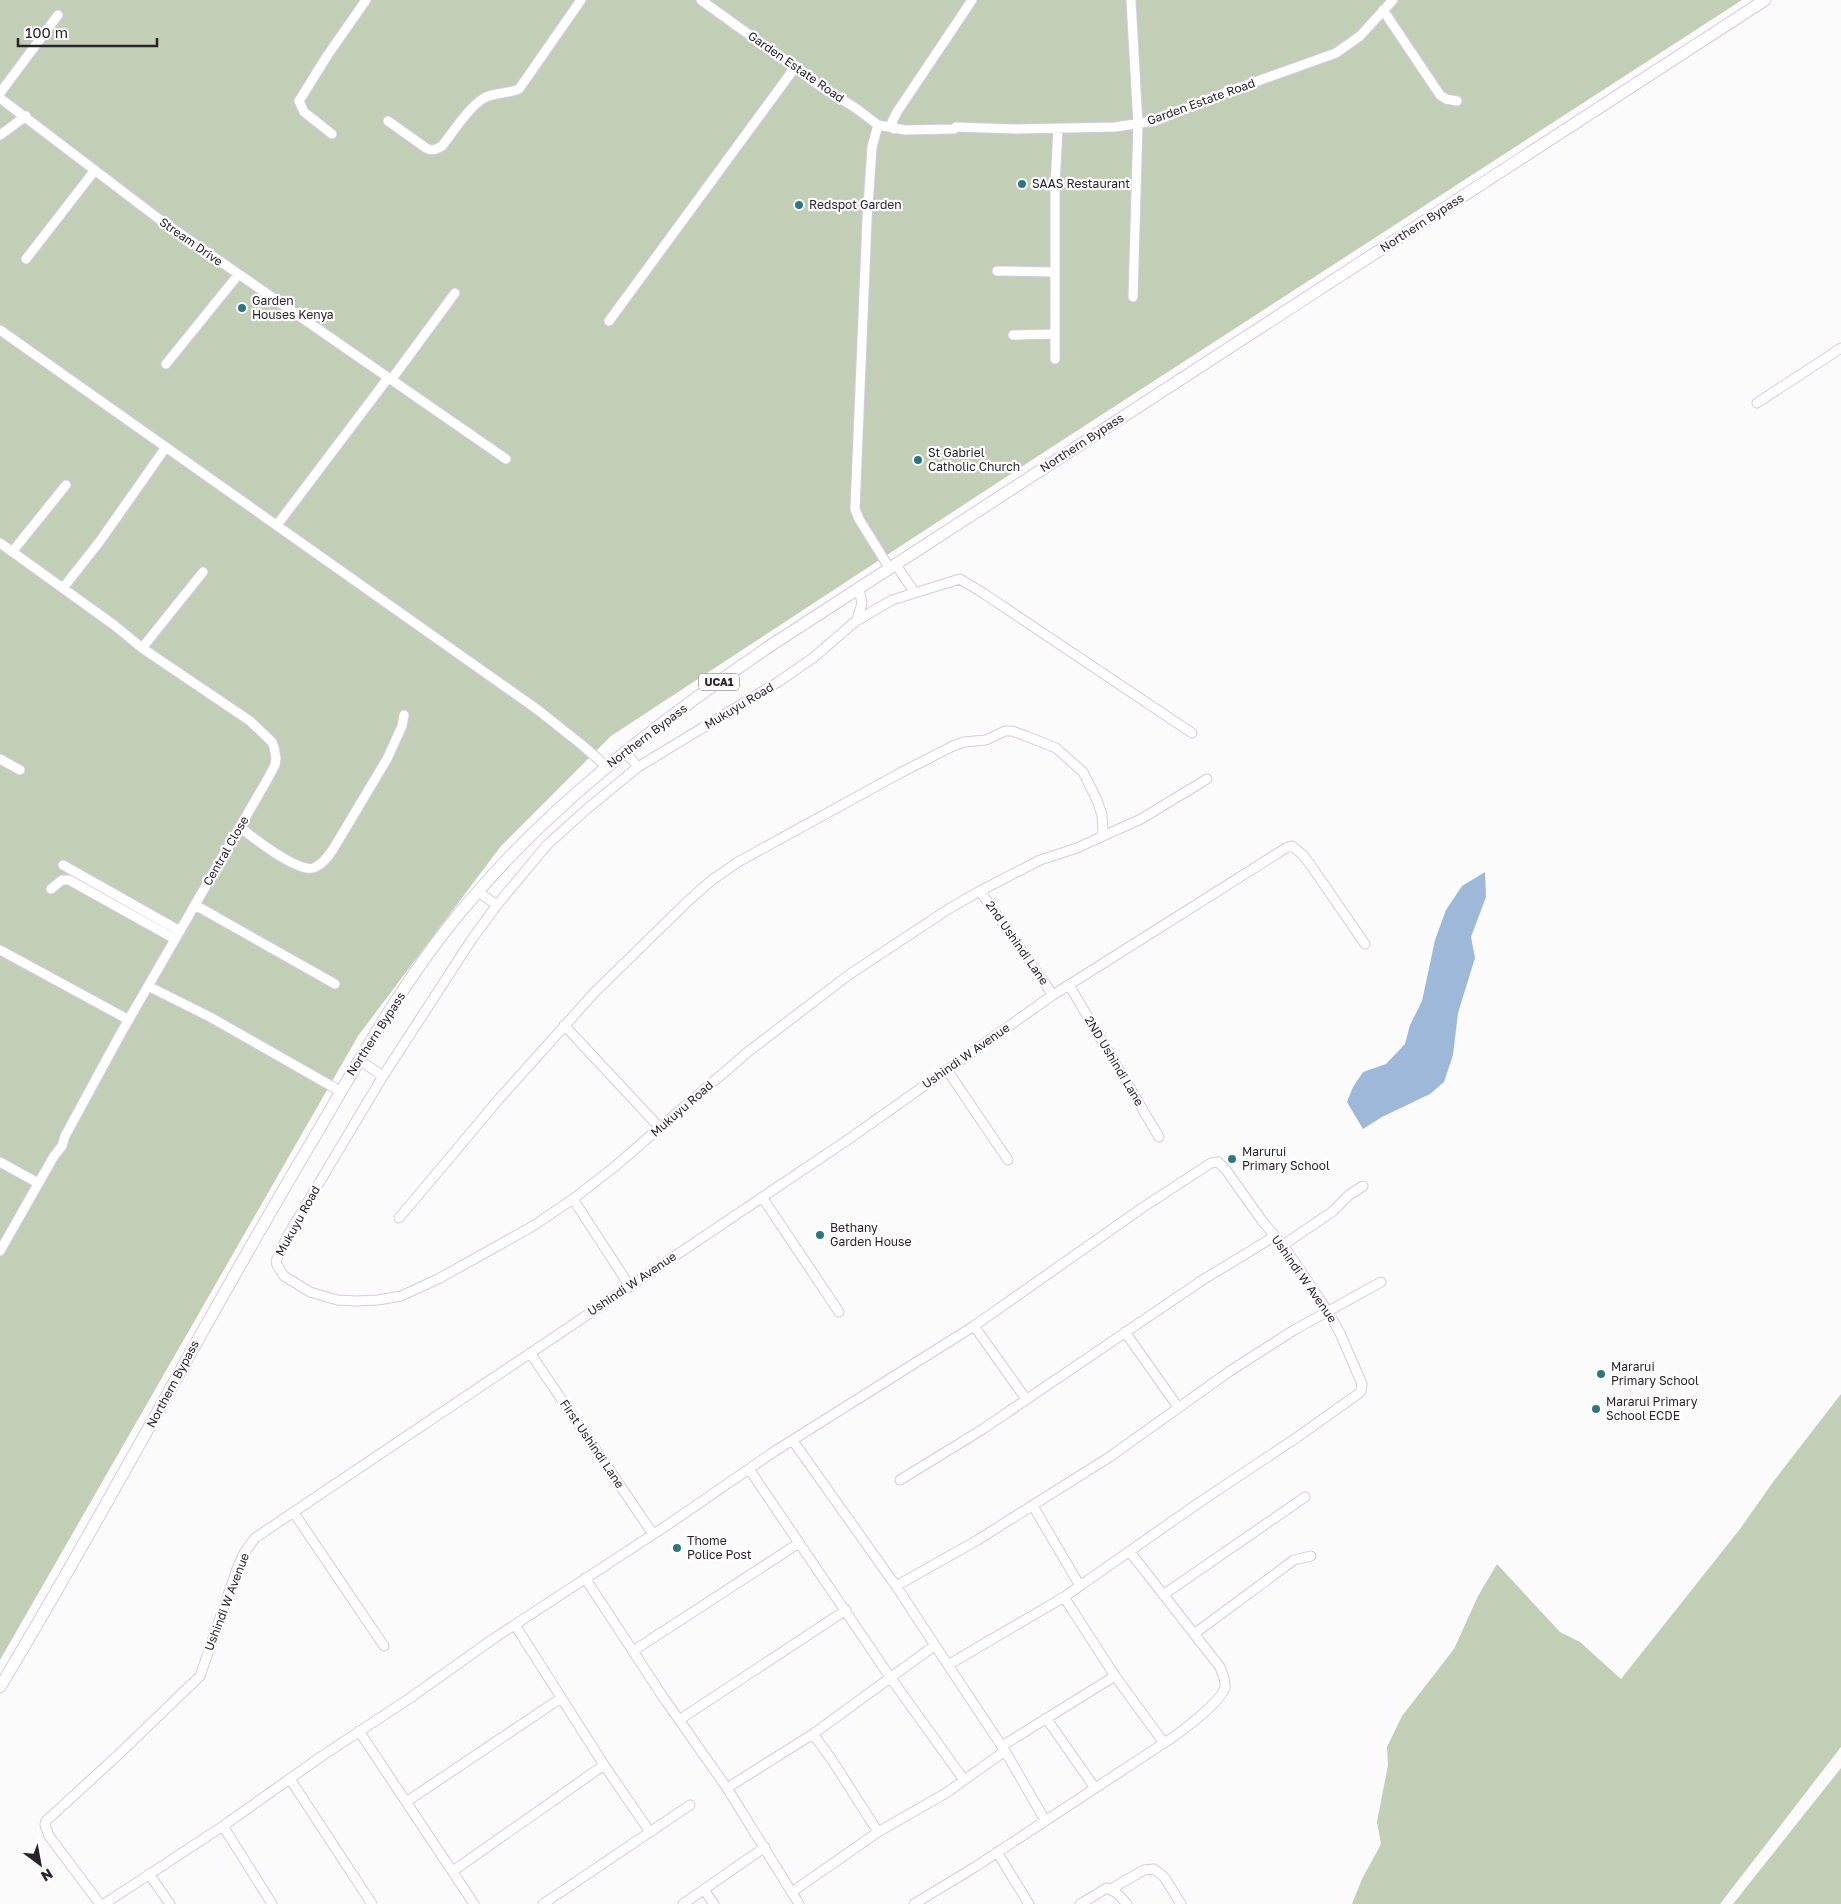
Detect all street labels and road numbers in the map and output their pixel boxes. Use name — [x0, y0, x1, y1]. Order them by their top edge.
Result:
street label: Garden Estate Road — [745, 28, 847, 105]
street label: Garden Estate Road — [1145, 75, 1257, 128]
street label: Northern Bypass — [1377, 190, 1466, 255]
street label: Stream Drive — [157, 214, 226, 269]
street label: Northern Bypass — [1037, 410, 1126, 475]
road number: UCA1 — [699, 674, 739, 690]
street label: Mukuyu Road — [701, 679, 776, 732]
street label: Northern Bypass — [603, 700, 690, 771]
street label: Central Close — [200, 813, 252, 888]
street label: 2nd Ushindi Lane — [983, 898, 1052, 988]
street label: Northern Bypass — [343, 989, 408, 1078]
street label: 2ND Ushindi Lane — [1082, 1013, 1147, 1108]
street label: Ushindi W Avenue — [919, 1020, 1012, 1091]
street label: Mukuyu Road — [647, 1077, 716, 1140]
street label: Mukuyu Road — [272, 1183, 323, 1259]
street label: Ushindi W Avenue — [1269, 1232, 1340, 1325]
street label: Ushindi W Avenue — [585, 1248, 679, 1319]
street label: Northern Bypass — [143, 1337, 202, 1430]
street label: First Ushindi Lane — [557, 1396, 628, 1491]
street label: Ushindi W Avenue — [201, 1551, 252, 1653]

